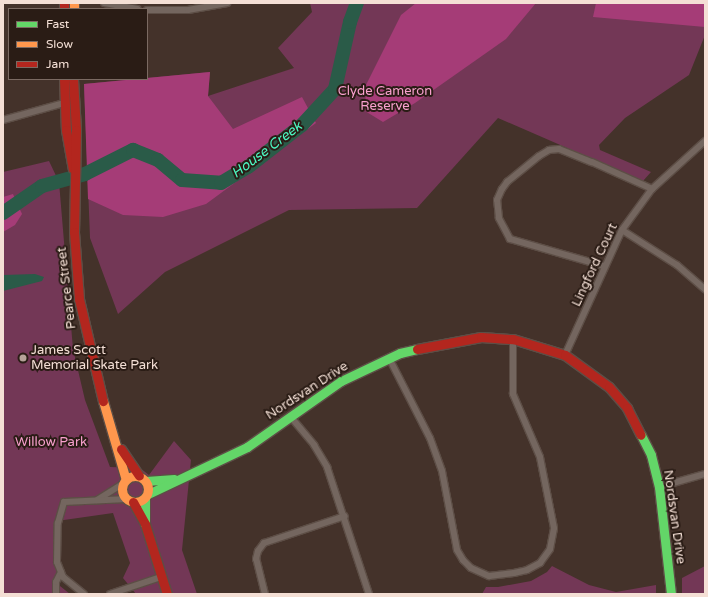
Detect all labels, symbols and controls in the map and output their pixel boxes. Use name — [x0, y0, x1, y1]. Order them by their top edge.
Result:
legend — [8, 8, 148, 80]
text: Fast — [46, 17, 69, 31]
text: Slow — [46, 37, 73, 51]
text: Jam — [46, 57, 69, 71]
park label: Clyde Cameron Reserve — [338, 84, 432, 115]
water label: House Creek — [228, 118, 306, 182]
street label: Lingford Court — [569, 221, 621, 309]
street label: Pearce Street — [54, 246, 80, 330]
place label: James Scott Memorial Skate Park — [31, 343, 158, 374]
marker: James Scott Memorial Skate Park — [18, 353, 28, 363]
street label: Nordsvan Drive — [263, 359, 351, 423]
park label: Willow Park — [15, 434, 87, 450]
street label: Nordsvan Drive — [660, 469, 688, 565]

